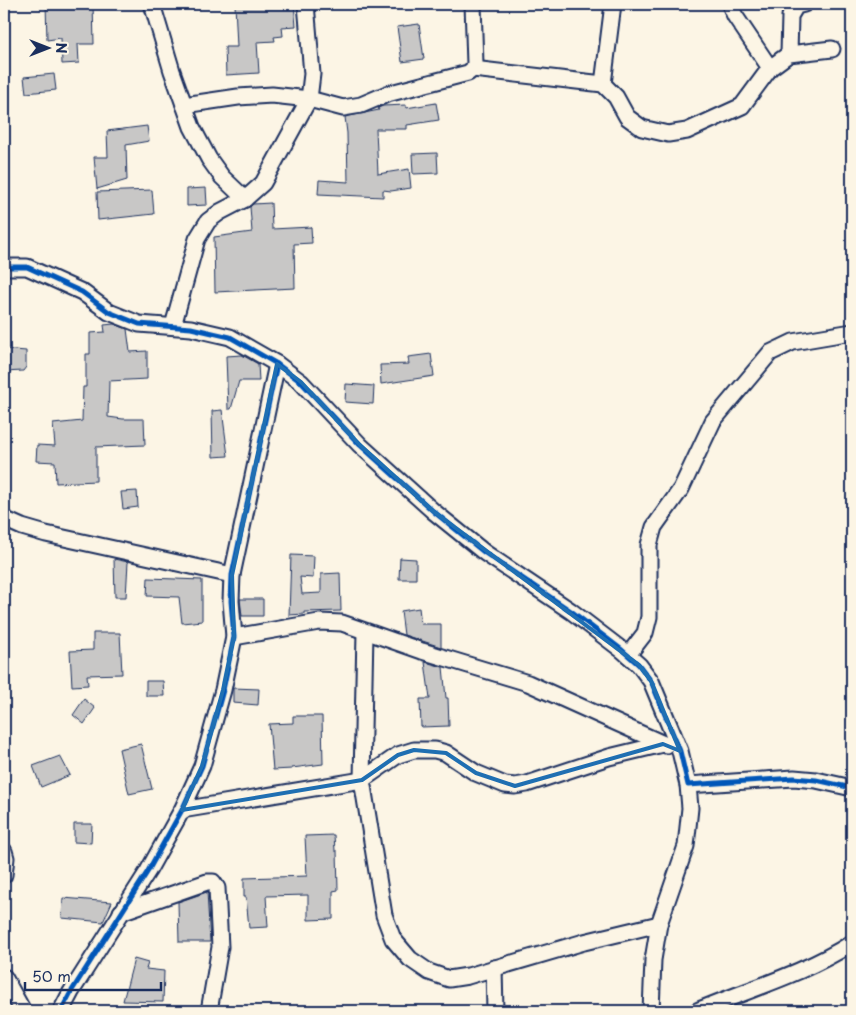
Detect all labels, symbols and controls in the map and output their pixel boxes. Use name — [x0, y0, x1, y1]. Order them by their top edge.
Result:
north arrow — [22, 22, 72, 72]
text: N — [51, 42, 72, 54]
scale bar — [25, 960, 161, 992]
text: 50 m — [32, 964, 71, 987]

